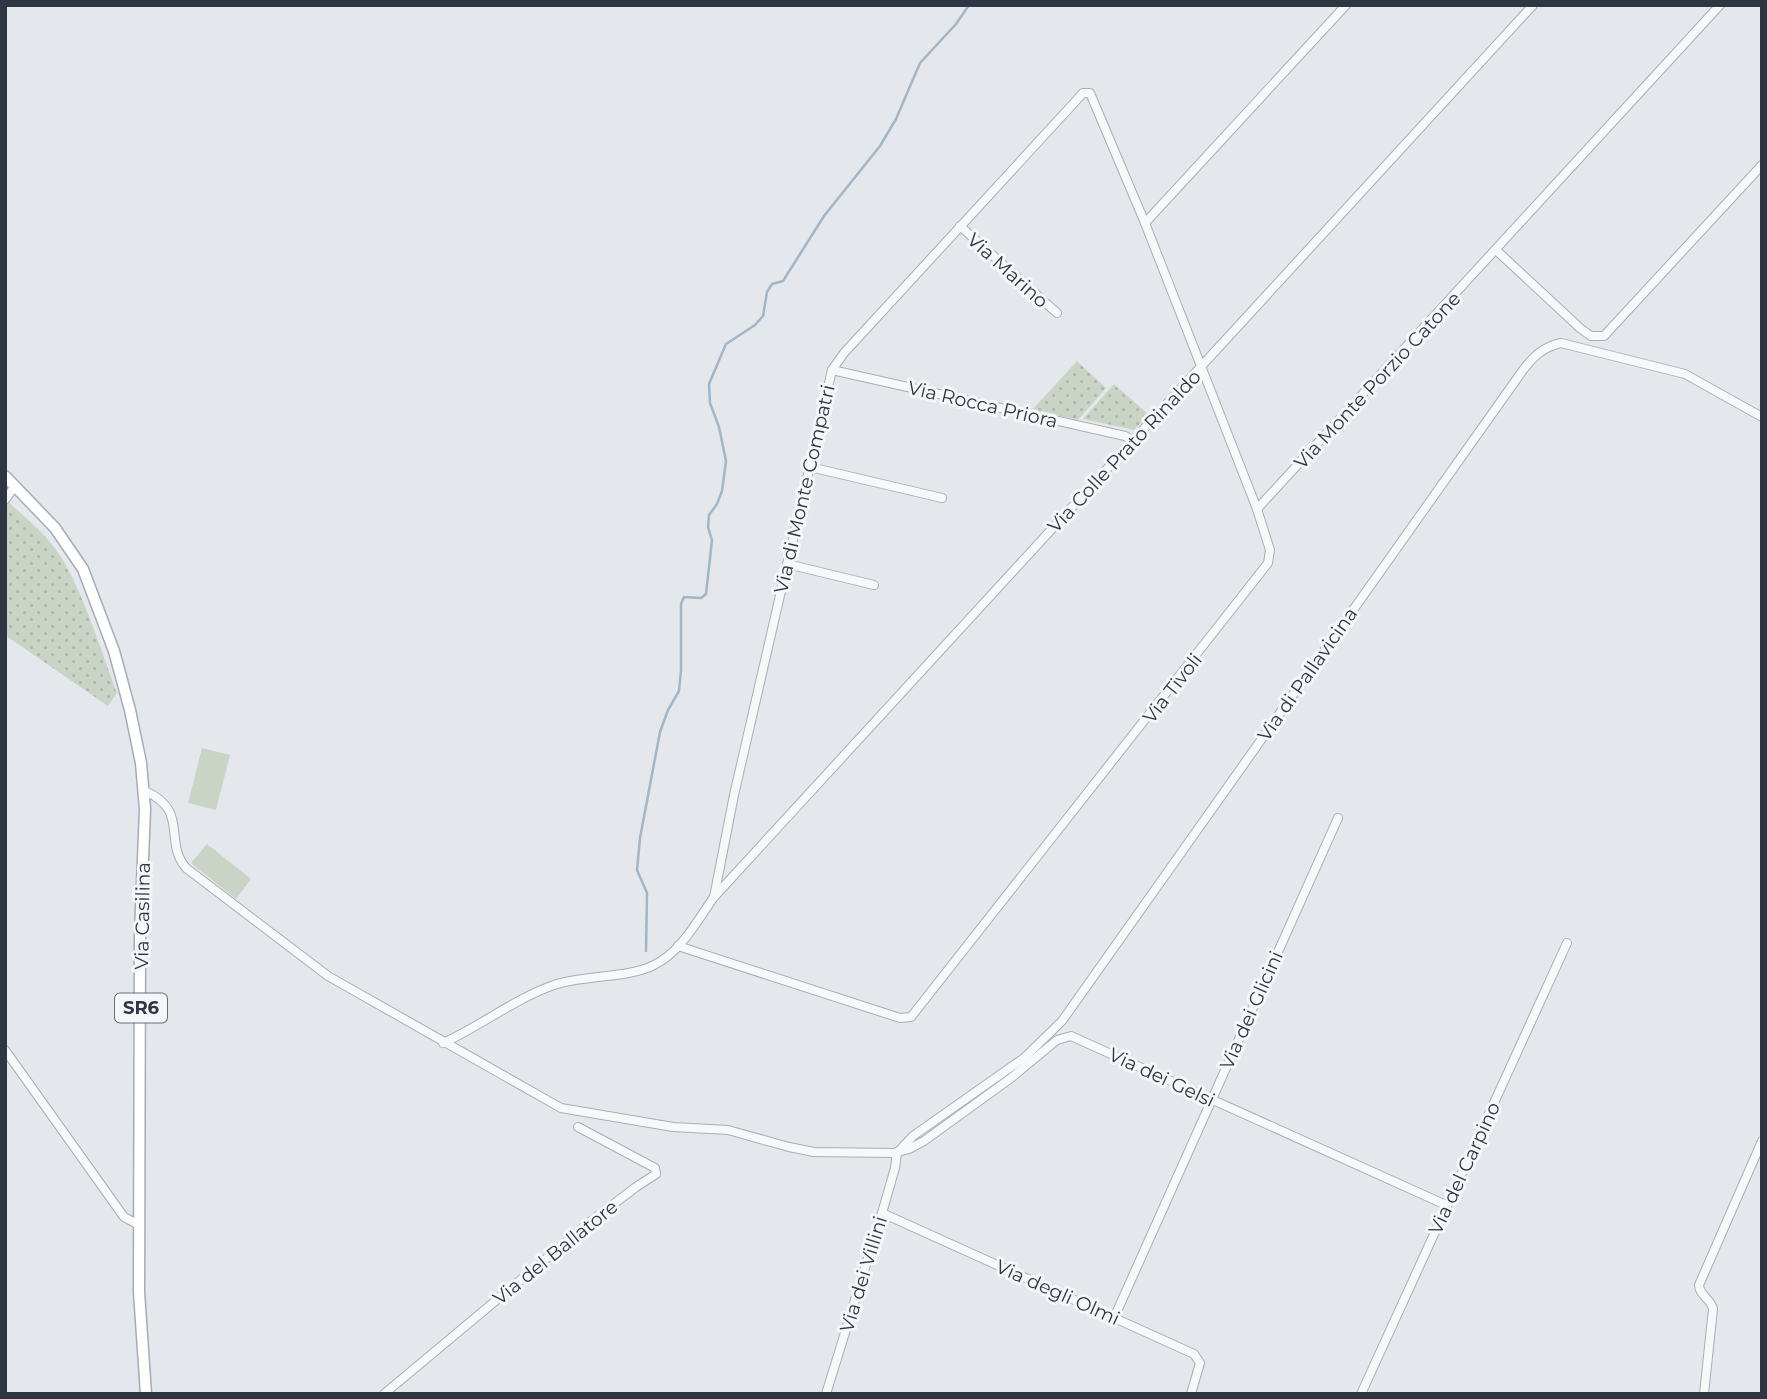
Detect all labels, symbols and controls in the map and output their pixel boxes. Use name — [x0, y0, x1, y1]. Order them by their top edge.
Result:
street label: Via Marino — [962, 228, 1053, 313]
street label: Via Monte Porzio Catone — [1289, 287, 1465, 474]
street label: Via Colle Prato Rinaldo — [1043, 365, 1206, 538]
street label: Via Rocca Priora — [906, 376, 1060, 433]
street label: Via di Monte Compatri — [769, 383, 840, 596]
street label: Via di Pallavicina — [1253, 603, 1362, 746]
street label: Via Tivoli — [1138, 649, 1207, 728]
street label: Via Casilina — [130, 862, 155, 970]
street label: Via dei Glicini — [1215, 947, 1288, 1073]
road number: SR6 — [115, 993, 167, 1023]
street label: Via dei Gelsi — [1105, 1043, 1218, 1112]
street label: Via del Carpino — [1424, 1098, 1505, 1238]
street label: Via del Ballatore — [488, 1195, 622, 1310]
street label: Via dei Villini — [835, 1213, 892, 1335]
street label: Via degli Olmi — [992, 1255, 1123, 1330]

